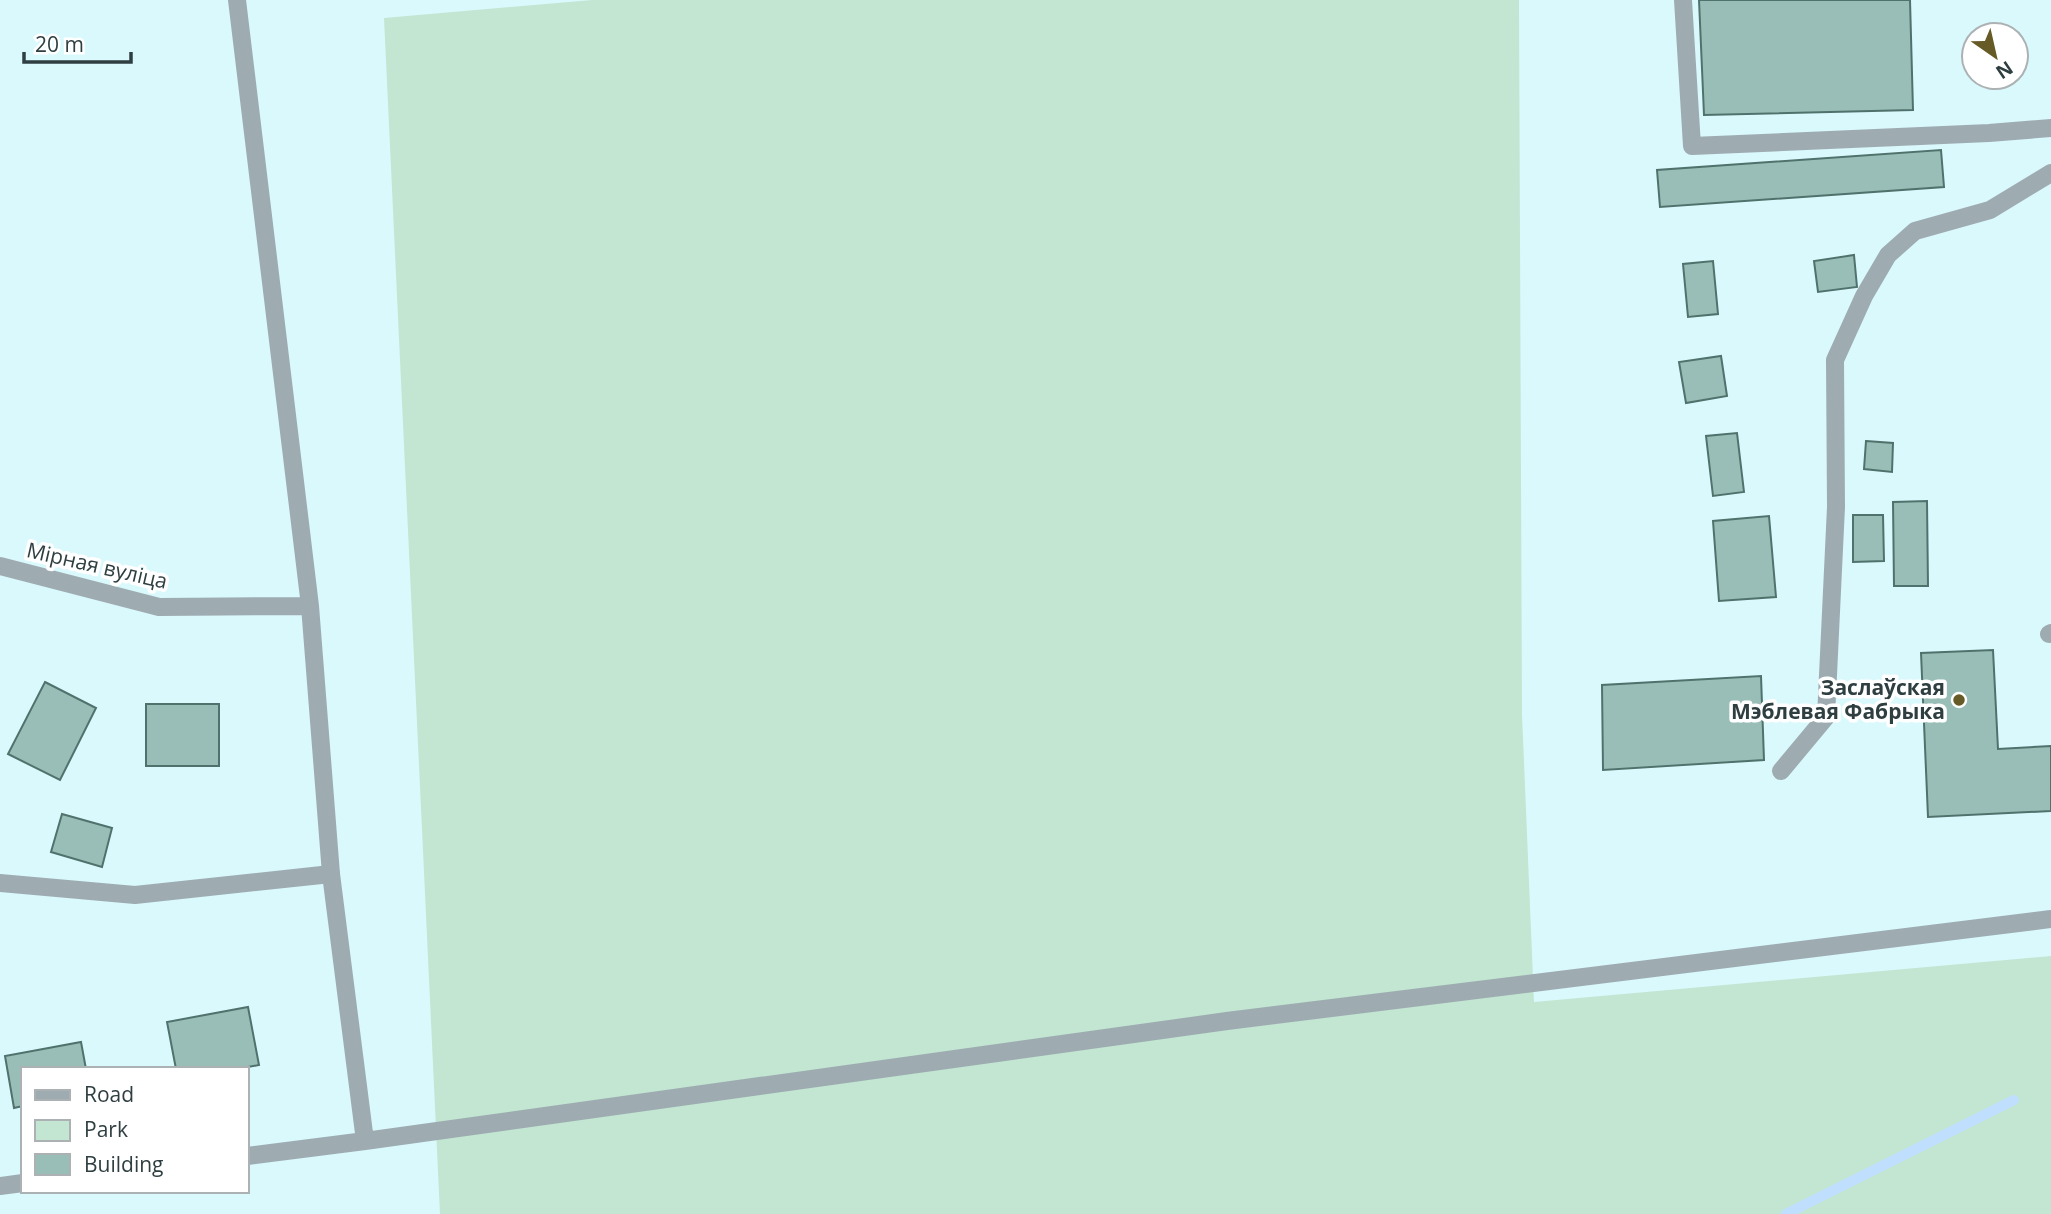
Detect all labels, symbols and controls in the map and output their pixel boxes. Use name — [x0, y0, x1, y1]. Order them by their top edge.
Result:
scale bar — [24, 21, 131, 65]
north arrow — [1960, 21, 2030, 91]
text: 20 m — [35, 30, 84, 58]
text: N — [1991, 55, 2018, 85]
street label: Мірная вуліца — [24, 535, 170, 595]
place label: Заслаўская Мэблевая Фабрыка — [1731, 673, 1945, 725]
marker: Заслаўская Мэблевая Фабрыка — [1951, 692, 1967, 708]
legend — [21, 1067, 248, 1193]
text: Road — [84, 1080, 134, 1108]
text: Park — [84, 1115, 128, 1143]
text: Building — [84, 1150, 163, 1178]

